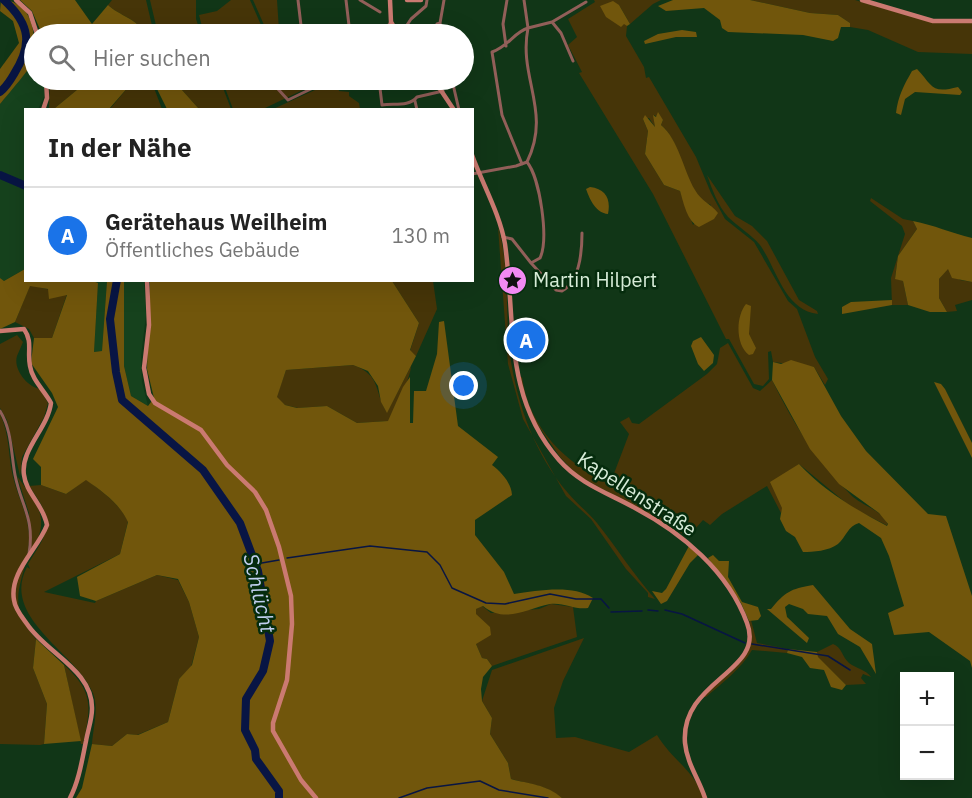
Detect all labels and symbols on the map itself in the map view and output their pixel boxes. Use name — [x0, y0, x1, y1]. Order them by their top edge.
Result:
place icon: Martin Hilpert — [496, 264, 528, 296]
place label: Martin Hilpert — [533, 266, 657, 293]
pin: A — [506, 318, 546, 362]
your location — [449, 371, 478, 400]
street label: Kapellenstraße — [572, 445, 702, 542]
water label: Schlücht — [237, 550, 283, 636]

